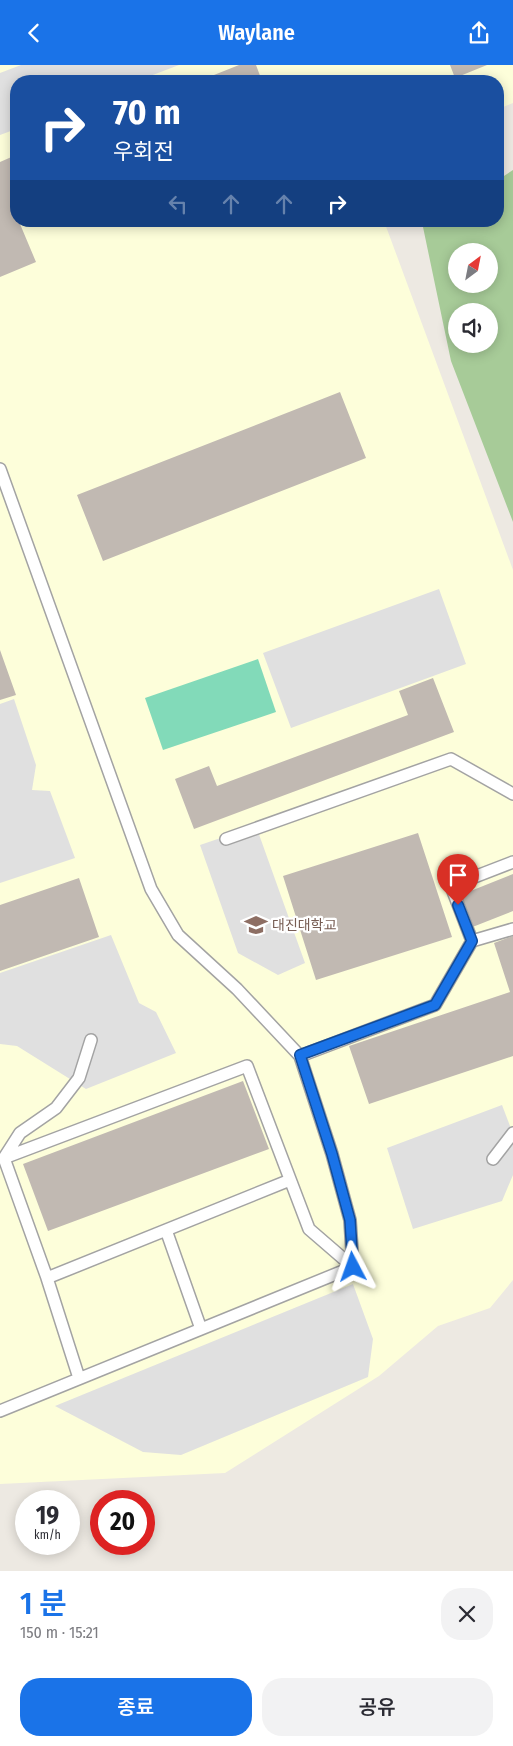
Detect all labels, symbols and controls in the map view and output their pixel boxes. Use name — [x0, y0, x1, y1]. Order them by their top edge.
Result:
icon: back — [20, 19, 48, 47]
text: Waylane — [218, 19, 295, 46]
icon: share — [465, 19, 493, 47]
text: 70 m — [113, 91, 181, 133]
icon: right — [30, 95, 95, 160]
text: 우회전 — [113, 138, 174, 165]
icon: left — [164, 190, 192, 218]
icon: ahead — [217, 190, 245, 218]
icon: ahead — [270, 190, 298, 218]
icon: right — [323, 190, 351, 218]
north arrow — [448, 243, 498, 293]
map controls — [448, 243, 498, 353]
button: sound — [448, 303, 498, 353]
pin — [437, 854, 479, 905]
icon: arrive — [444, 861, 472, 889]
school or university icon: 대진대학교 — [243, 912, 269, 938]
place label: 대진대학교 — [272, 917, 337, 934]
position arrow — [326, 1240, 378, 1292]
speed limit sign: 20 — [90, 1490, 155, 1555]
text: 19 — [36, 1501, 59, 1531]
text: km/h — [34, 1528, 61, 1542]
text: 1 분 — [20, 1586, 67, 1622]
button: close — [441, 1588, 493, 1640]
text: 150 m · 15:21 — [20, 1623, 99, 1642]
button: 종료 — [20, 1678, 252, 1736]
button: 공유 — [262, 1678, 493, 1736]

